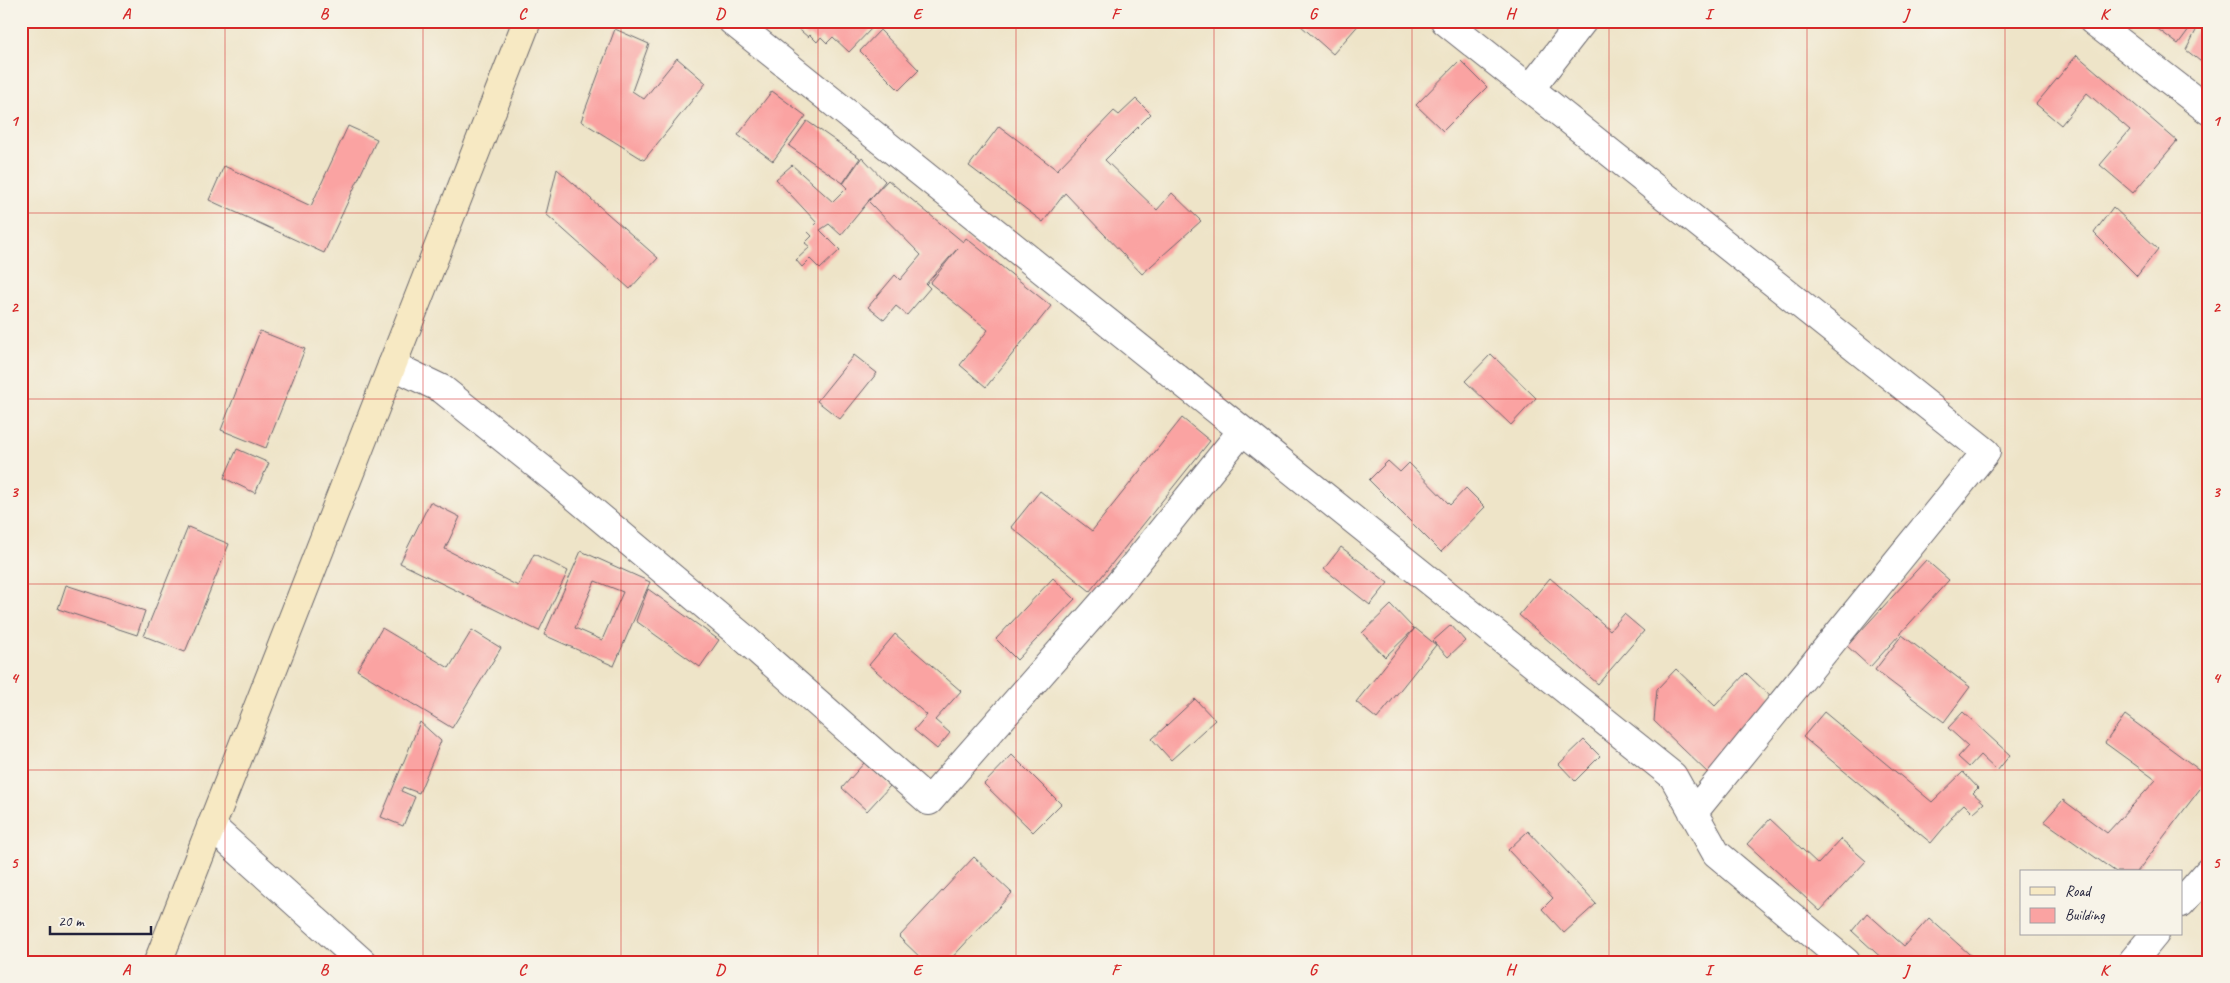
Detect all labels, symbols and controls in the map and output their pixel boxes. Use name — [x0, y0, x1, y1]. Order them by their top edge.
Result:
text: A — [122, 4, 132, 24]
text: B — [320, 4, 330, 24]
text: C — [518, 4, 528, 24]
text: D — [715, 4, 726, 24]
text: E — [913, 4, 924, 24]
text: F — [1111, 4, 1122, 24]
text: G — [1309, 4, 1319, 24]
text: H — [1505, 4, 1517, 24]
text: I — [1705, 4, 1715, 24]
text: J — [1902, 4, 1911, 24]
text: K — [2100, 4, 2112, 24]
text: 1 — [10, 111, 19, 131]
text: 1 — [2212, 111, 2221, 131]
text: 2 — [10, 297, 19, 317]
text: 2 — [2212, 297, 2221, 317]
text: 3 — [10, 482, 19, 502]
text: 3 — [2212, 482, 2221, 502]
text: 4 — [10, 668, 19, 688]
text: 4 — [2212, 668, 2221, 688]
text: 5 — [11, 853, 20, 873]
text: 5 — [2213, 853, 2222, 873]
legend — [2020, 870, 2182, 936]
text: Road — [2065, 882, 2092, 901]
scale bar — [50, 903, 151, 935]
text: Building — [2065, 906, 2105, 925]
text: 20 m — [58, 912, 85, 931]
text: A — [122, 960, 132, 980]
text: B — [320, 960, 330, 980]
text: C — [518, 960, 528, 980]
text: D — [715, 960, 726, 980]
text: E — [913, 960, 924, 980]
text: F — [1111, 960, 1122, 980]
text: G — [1309, 960, 1319, 980]
text: H — [1505, 960, 1517, 980]
text: I — [1705, 960, 1715, 980]
text: J — [1902, 960, 1911, 980]
text: K — [2100, 960, 2112, 980]

